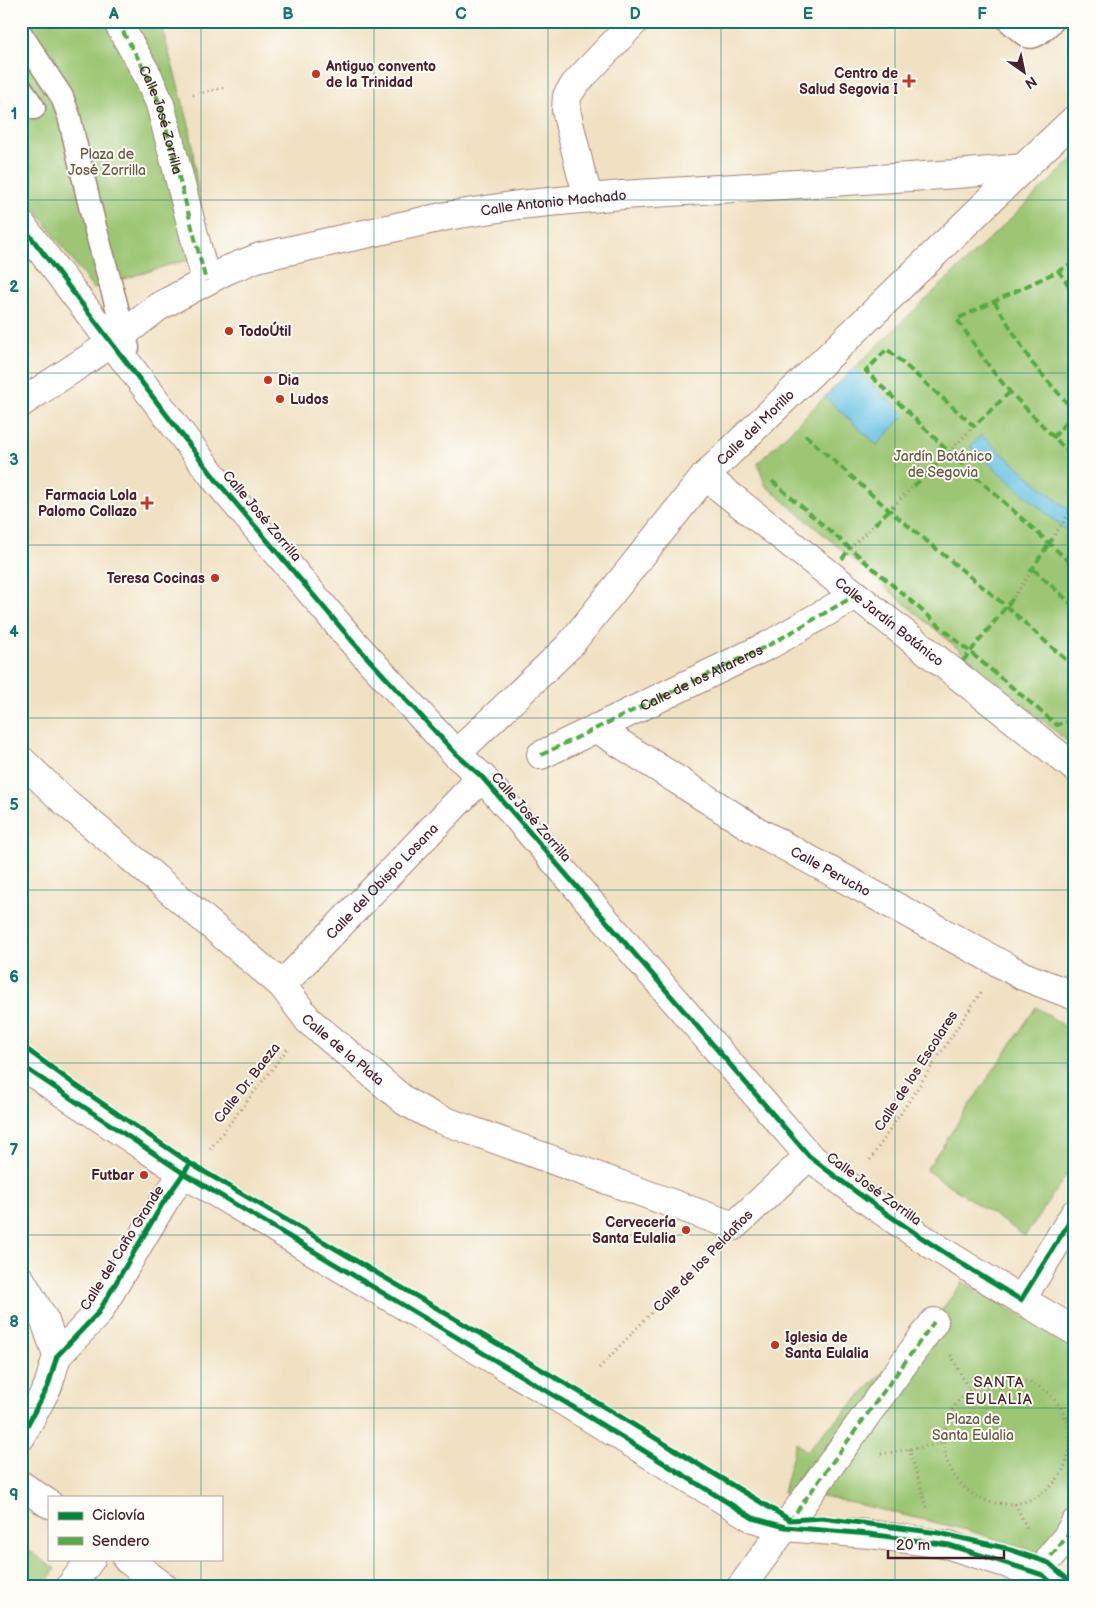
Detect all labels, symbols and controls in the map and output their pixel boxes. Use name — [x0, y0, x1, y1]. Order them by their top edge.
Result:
text: A — [108, 5, 119, 24]
text: B — [282, 5, 294, 24]
text: C — [455, 5, 467, 24]
text: D — [629, 5, 641, 24]
text: E — [803, 5, 813, 24]
text: F — [977, 5, 987, 24]
north arrow — [998, 48, 1048, 98]
place label: Antiguo convento de la Trinidad — [325, 58, 436, 91]
street label: Calle José Zorrilla — [135, 62, 186, 176]
place label: Centro de Salud Segovia I — [799, 65, 898, 98]
marker: Antiguo convento de la Trinidad — [310, 68, 322, 80]
text: N — [1022, 72, 1040, 92]
marker: Centro de Salud Segovia I — [902, 74, 916, 88]
text: 1 — [11, 105, 17, 124]
park label: Plaza de José Zorrilla — [68, 146, 146, 179]
street label: Calle Antonio Machado — [479, 186, 627, 219]
text: 2 — [9, 278, 19, 297]
place label: TodoÚtil — [239, 321, 291, 340]
marker: TodoÚtil — [223, 325, 235, 337]
place label: Dia — [278, 372, 299, 389]
marker: Dia — [262, 374, 274, 386]
street label: Calle del Morillo — [713, 386, 798, 469]
place label: Ludos — [290, 391, 329, 408]
marker: Ludos — [274, 393, 286, 405]
park label: Jardín Botánico de Segovia — [894, 448, 992, 481]
text: 3 — [9, 451, 19, 470]
street label: Calle José Zorrilla — [219, 467, 305, 565]
place label: Farmacia Lola Palomo Collazo — [38, 487, 137, 520]
marker: Farmacia Lola Palomo Collazo — [141, 497, 153, 509]
place label: Teresa Cocinas — [107, 570, 205, 587]
marker: Teresa Cocinas — [209, 572, 221, 584]
street label: Calle Jardín Botánico — [832, 573, 947, 670]
text: 4 — [9, 623, 19, 642]
street label: Calle de los Alfareros — [637, 641, 765, 714]
street label: Calle José Zorrilla — [487, 769, 575, 865]
text: 5 — [9, 796, 19, 815]
street label: Calle del Obispo Losana — [322, 820, 441, 943]
street label: Calle Perucho — [788, 842, 874, 900]
text: 6 — [9, 968, 19, 987]
street label: Calle de los Escolares — [871, 1007, 961, 1135]
street label: Calle de la Plata — [298, 1010, 388, 1089]
street label: Calle Dr. Baeza — [210, 1039, 284, 1127]
text: 7 — [10, 1141, 19, 1160]
street label: Calle José Zorrilla — [823, 1149, 925, 1229]
place label: Futbar — [91, 1167, 134, 1184]
marker: Futbar — [138, 1169, 150, 1181]
street label: Calle del Caño Grande — [77, 1182, 167, 1314]
street label: Calle de los Peldaños — [650, 1206, 756, 1316]
place label: Cervecería Santa Eulalia — [592, 1214, 676, 1247]
marker: Cervecería Santa Eulalia — [680, 1224, 692, 1236]
text: 8 — [9, 1313, 19, 1332]
place label: Iglesia de Santa Eulalia — [785, 1329, 869, 1362]
marker: Iglesia de Santa Eulalia — [769, 1339, 781, 1351]
district label: SANTA EULALIA — [965, 1373, 1033, 1409]
park label: Plaza de Santa Eulalia — [932, 1411, 1014, 1444]
text: 9 — [9, 1486, 19, 1505]
legend — [48, 1496, 222, 1560]
text: Ciclovía — [92, 1506, 145, 1525]
scale bar — [888, 1528, 1005, 1560]
text: Sendero — [92, 1532, 150, 1551]
text: 20 m — [896, 1536, 930, 1555]

